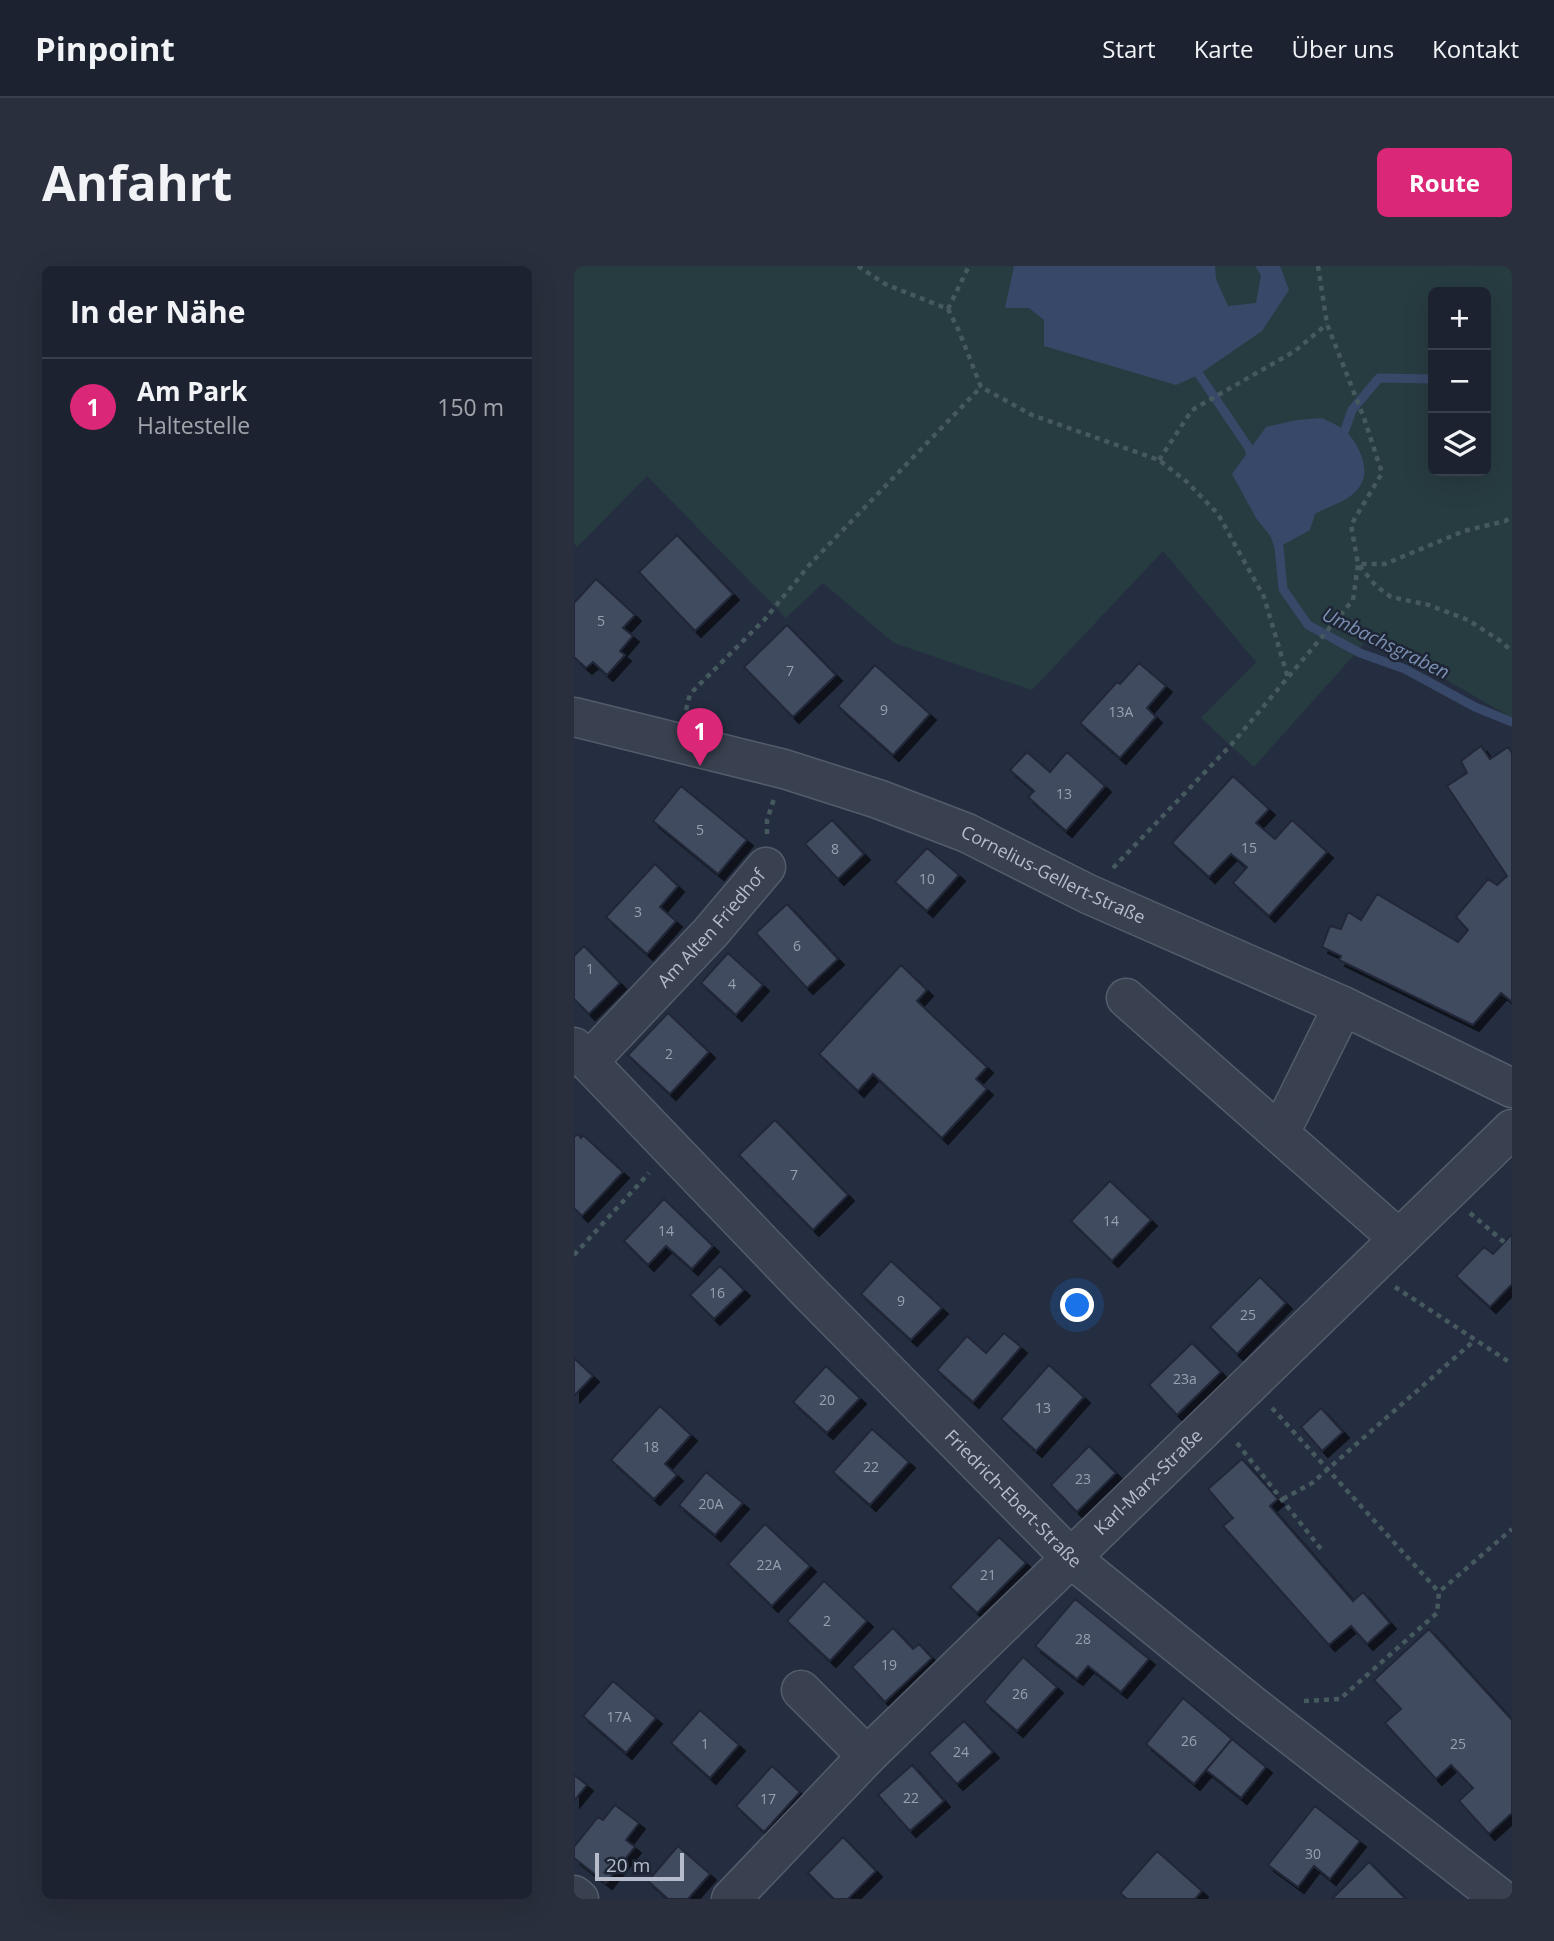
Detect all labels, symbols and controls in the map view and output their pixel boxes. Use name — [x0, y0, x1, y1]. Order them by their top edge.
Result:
text: Pinpoint — [35, 26, 175, 71]
text: Start — [1102, 32, 1156, 65]
text: Karte — [1194, 32, 1254, 65]
text: Über uns — [1292, 32, 1394, 65]
text: Kontakt — [1432, 32, 1519, 65]
button: Route — [1377, 148, 1512, 217]
text: Anfahrt — [42, 149, 232, 215]
map controls — [1428, 287, 1491, 476]
button: + — [1428, 287, 1491, 350]
text: In der Nähe — [70, 291, 246, 332]
button: − — [1428, 350, 1491, 413]
text: Am Park — [137, 373, 247, 409]
text: 1 — [86, 391, 100, 423]
text: 150 m — [437, 391, 504, 423]
text: Haltestelle — [137, 409, 250, 441]
button: layers — [1428, 413, 1491, 476]
water label: Umbachsgraben — [1318, 601, 1454, 685]
house number: 5 — [597, 611, 605, 630]
house number: 7 — [786, 661, 794, 680]
house number: 9 — [880, 700, 888, 719]
house number: 13A — [1109, 702, 1134, 721]
pin: 1 — [677, 708, 723, 766]
house number: 13 — [1056, 784, 1072, 803]
street label: Cornelius-Gellert-Straße — [957, 819, 1149, 929]
house number: 5 — [696, 820, 704, 839]
house number: 15 — [1241, 838, 1257, 857]
house number: 8 — [831, 839, 839, 858]
street label: Am Alten Friedhof — [652, 863, 771, 992]
house number: 10 — [919, 869, 935, 888]
house number: 3 — [634, 902, 642, 921]
house number: 6 — [793, 936, 801, 955]
house number: 1 — [586, 959, 594, 978]
house number: 4 — [728, 974, 736, 993]
house number: 2 — [665, 1044, 673, 1063]
house number: 7 — [790, 1165, 798, 1184]
house number: 14 — [1103, 1211, 1119, 1230]
house number: 14 — [658, 1221, 674, 1240]
house number: 16 — [709, 1283, 725, 1302]
your location — [1060, 1288, 1094, 1322]
house number: 9 — [897, 1291, 905, 1310]
house number: 25 — [1240, 1305, 1256, 1324]
house number: 23a — [1173, 1369, 1197, 1388]
house number: 20 — [819, 1390, 835, 1409]
house number: 13 — [1035, 1398, 1051, 1417]
street label: Karl-Marx-Straße — [1088, 1423, 1207, 1540]
street label: Friedrich-Ebert-Straße — [940, 1424, 1087, 1573]
house number: 18 — [643, 1437, 659, 1456]
house number: 22 — [863, 1457, 879, 1476]
house number: 23 — [1075, 1469, 1091, 1488]
house number: 20A — [699, 1494, 724, 1513]
house number: 22A — [757, 1555, 782, 1574]
house number: 21 — [980, 1565, 996, 1584]
house number: 2 — [823, 1611, 831, 1630]
house number: 28 — [1075, 1629, 1091, 1648]
house number: 19 — [881, 1655, 897, 1674]
house number: 26 — [1012, 1684, 1028, 1703]
house number: 17A — [607, 1707, 632, 1726]
house number: 26 — [1181, 1731, 1197, 1750]
house number: 1 — [701, 1734, 709, 1753]
house number: 25 — [1450, 1734, 1466, 1753]
house number: 24 — [953, 1742, 969, 1761]
house number: 22 — [903, 1788, 919, 1807]
house number: 17 — [760, 1789, 776, 1808]
house number: 30 — [1305, 1844, 1321, 1863]
scale bar — [595, 1850, 684, 1882]
text: 20 m — [606, 1852, 650, 1878]

